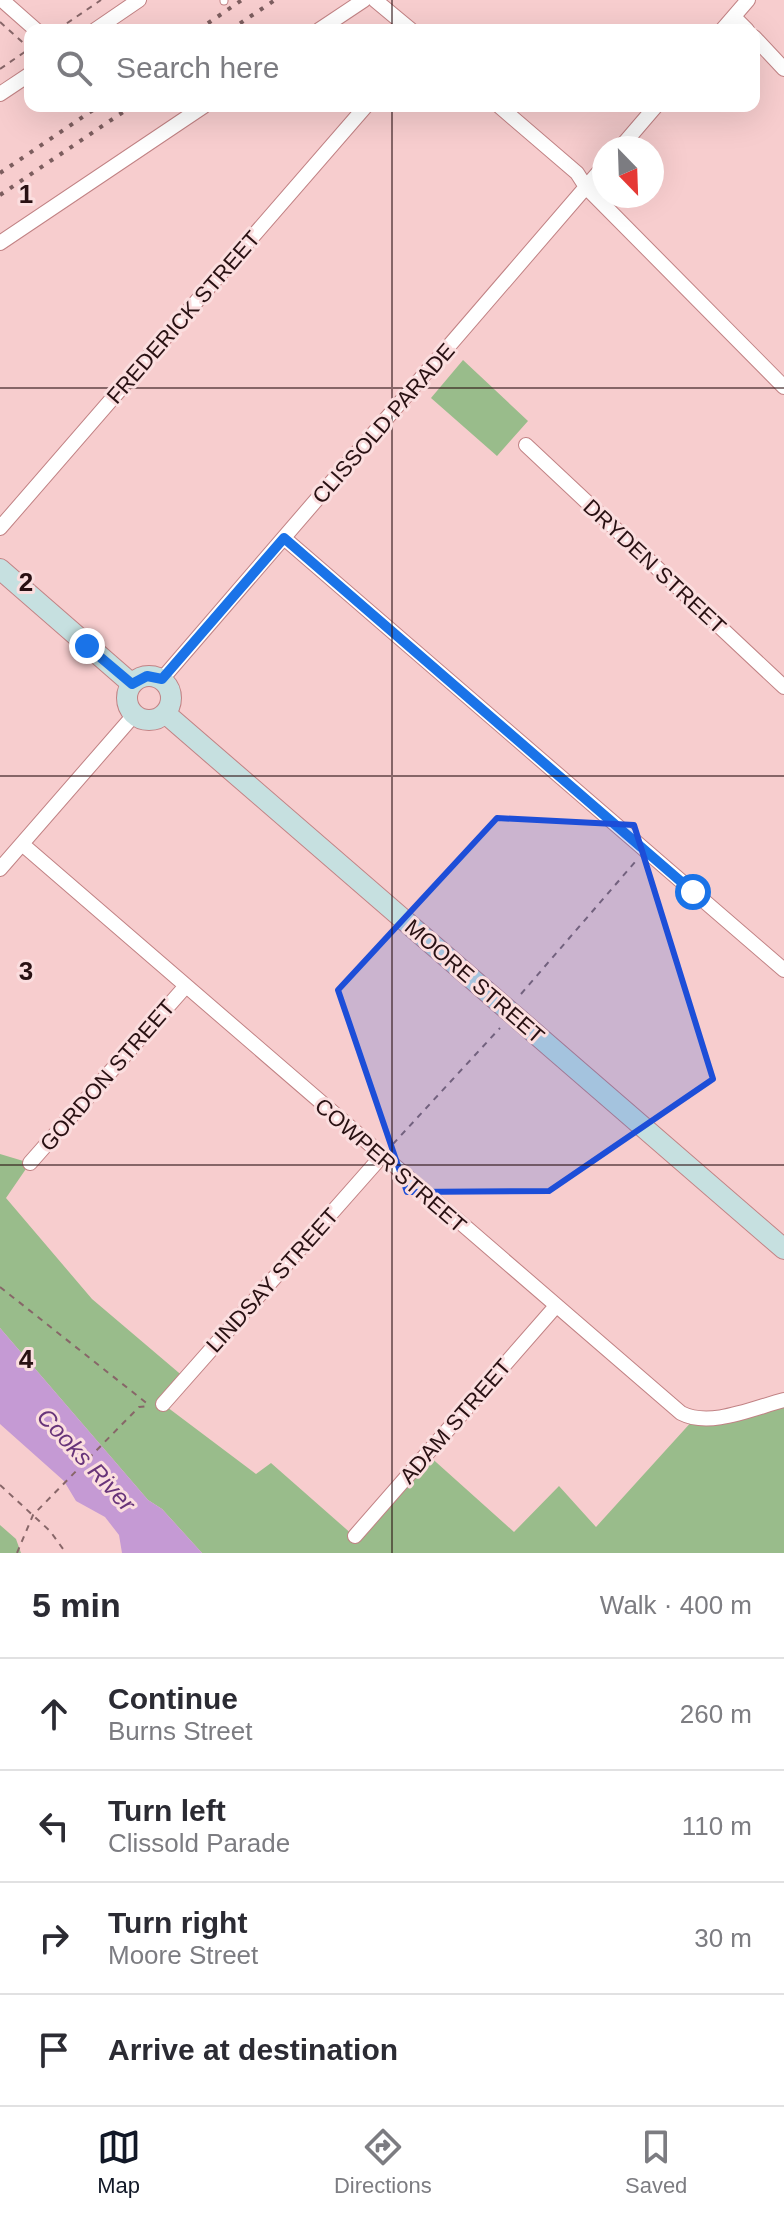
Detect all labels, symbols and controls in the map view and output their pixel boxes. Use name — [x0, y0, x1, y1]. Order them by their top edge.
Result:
search box — [24, 24, 760, 112]
icon: search — [52, 46, 96, 90]
text: Search here — [116, 51, 279, 84]
north arrow — [592, 136, 664, 208]
text: 1 — [19, 179, 33, 209]
street label: FREDERICK STREET — [102, 226, 265, 409]
street label: CLISSOLD PARADE — [307, 338, 460, 508]
street label: DRYDEN STREET — [578, 494, 731, 639]
text: 2 — [19, 567, 33, 597]
route end — [69, 628, 105, 664]
route start — [675, 874, 711, 910]
street label: MOORE STREET — [400, 914, 549, 1049]
text: 3 — [19, 956, 33, 986]
street label: GORDON STREET — [35, 995, 180, 1156]
street label: COWPER STREET — [310, 1093, 471, 1238]
street label: LINDSAY STREET — [201, 1203, 344, 1357]
text: 4 — [19, 1344, 34, 1374]
street label: ADAM STREET — [395, 1354, 516, 1489]
water label: Cooks River — [32, 1403, 141, 1517]
text: 5 min — [32, 1586, 121, 1624]
text: Walk · 400 m — [600, 1590, 752, 1620]
text: Continue — [108, 1682, 238, 1715]
icon: ahead — [32, 1692, 76, 1736]
text: 260 m — [680, 1699, 752, 1729]
text: Burns Street — [108, 1716, 253, 1746]
text: Turn left — [108, 1794, 226, 1827]
icon: left — [32, 1804, 76, 1848]
text: 110 m — [682, 1811, 752, 1841]
text: Clissold Parade — [108, 1828, 290, 1858]
text: Turn right — [108, 1906, 247, 1939]
icon: right — [32, 1916, 76, 1960]
text: 30 m — [694, 1923, 752, 1953]
text: Moore Street — [108, 1940, 258, 1970]
icon: arrive — [32, 2028, 76, 2072]
text: Arrive at destination — [108, 2033, 398, 2066]
tab: Map — [97, 2125, 141, 2199]
tab: Directions — [334, 2125, 432, 2199]
tab: Saved — [625, 2125, 687, 2199]

